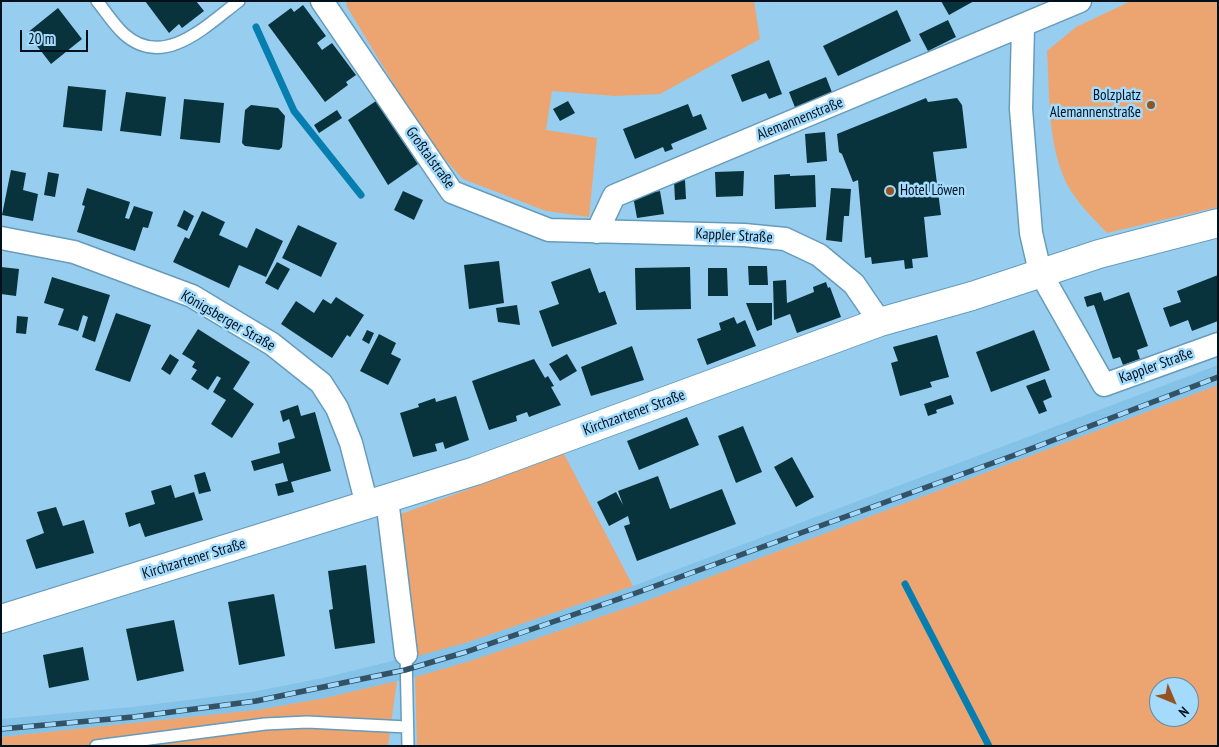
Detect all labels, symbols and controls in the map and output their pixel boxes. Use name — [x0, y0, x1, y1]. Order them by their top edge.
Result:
scale bar — [22, 20, 90, 52]
text: 20 m — [28, 29, 54, 48]
place label: Bolzplatz Alemannenstraße — [1050, 87, 1141, 122]
street label: Alemannenstraße — [754, 94, 846, 144]
marker: Bolzplatz Alemannenstraße — [1145, 99, 1157, 111]
street label: Großtalstraße — [402, 124, 458, 192]
place label: Hotel Löwen — [900, 182, 965, 200]
marker: Hotel Löwen — [884, 185, 896, 197]
street label: Kappler Straße — [695, 225, 773, 247]
street label: Königsberger Straße — [178, 287, 278, 355]
street label: Kappler Straße — [1117, 344, 1195, 388]
street label: Kirchzartener Straße — [581, 386, 687, 440]
street label: Kirchzartener Straße — [140, 535, 248, 583]
north arrow — [1149, 677, 1199, 727]
text: N — [1175, 703, 1193, 721]

